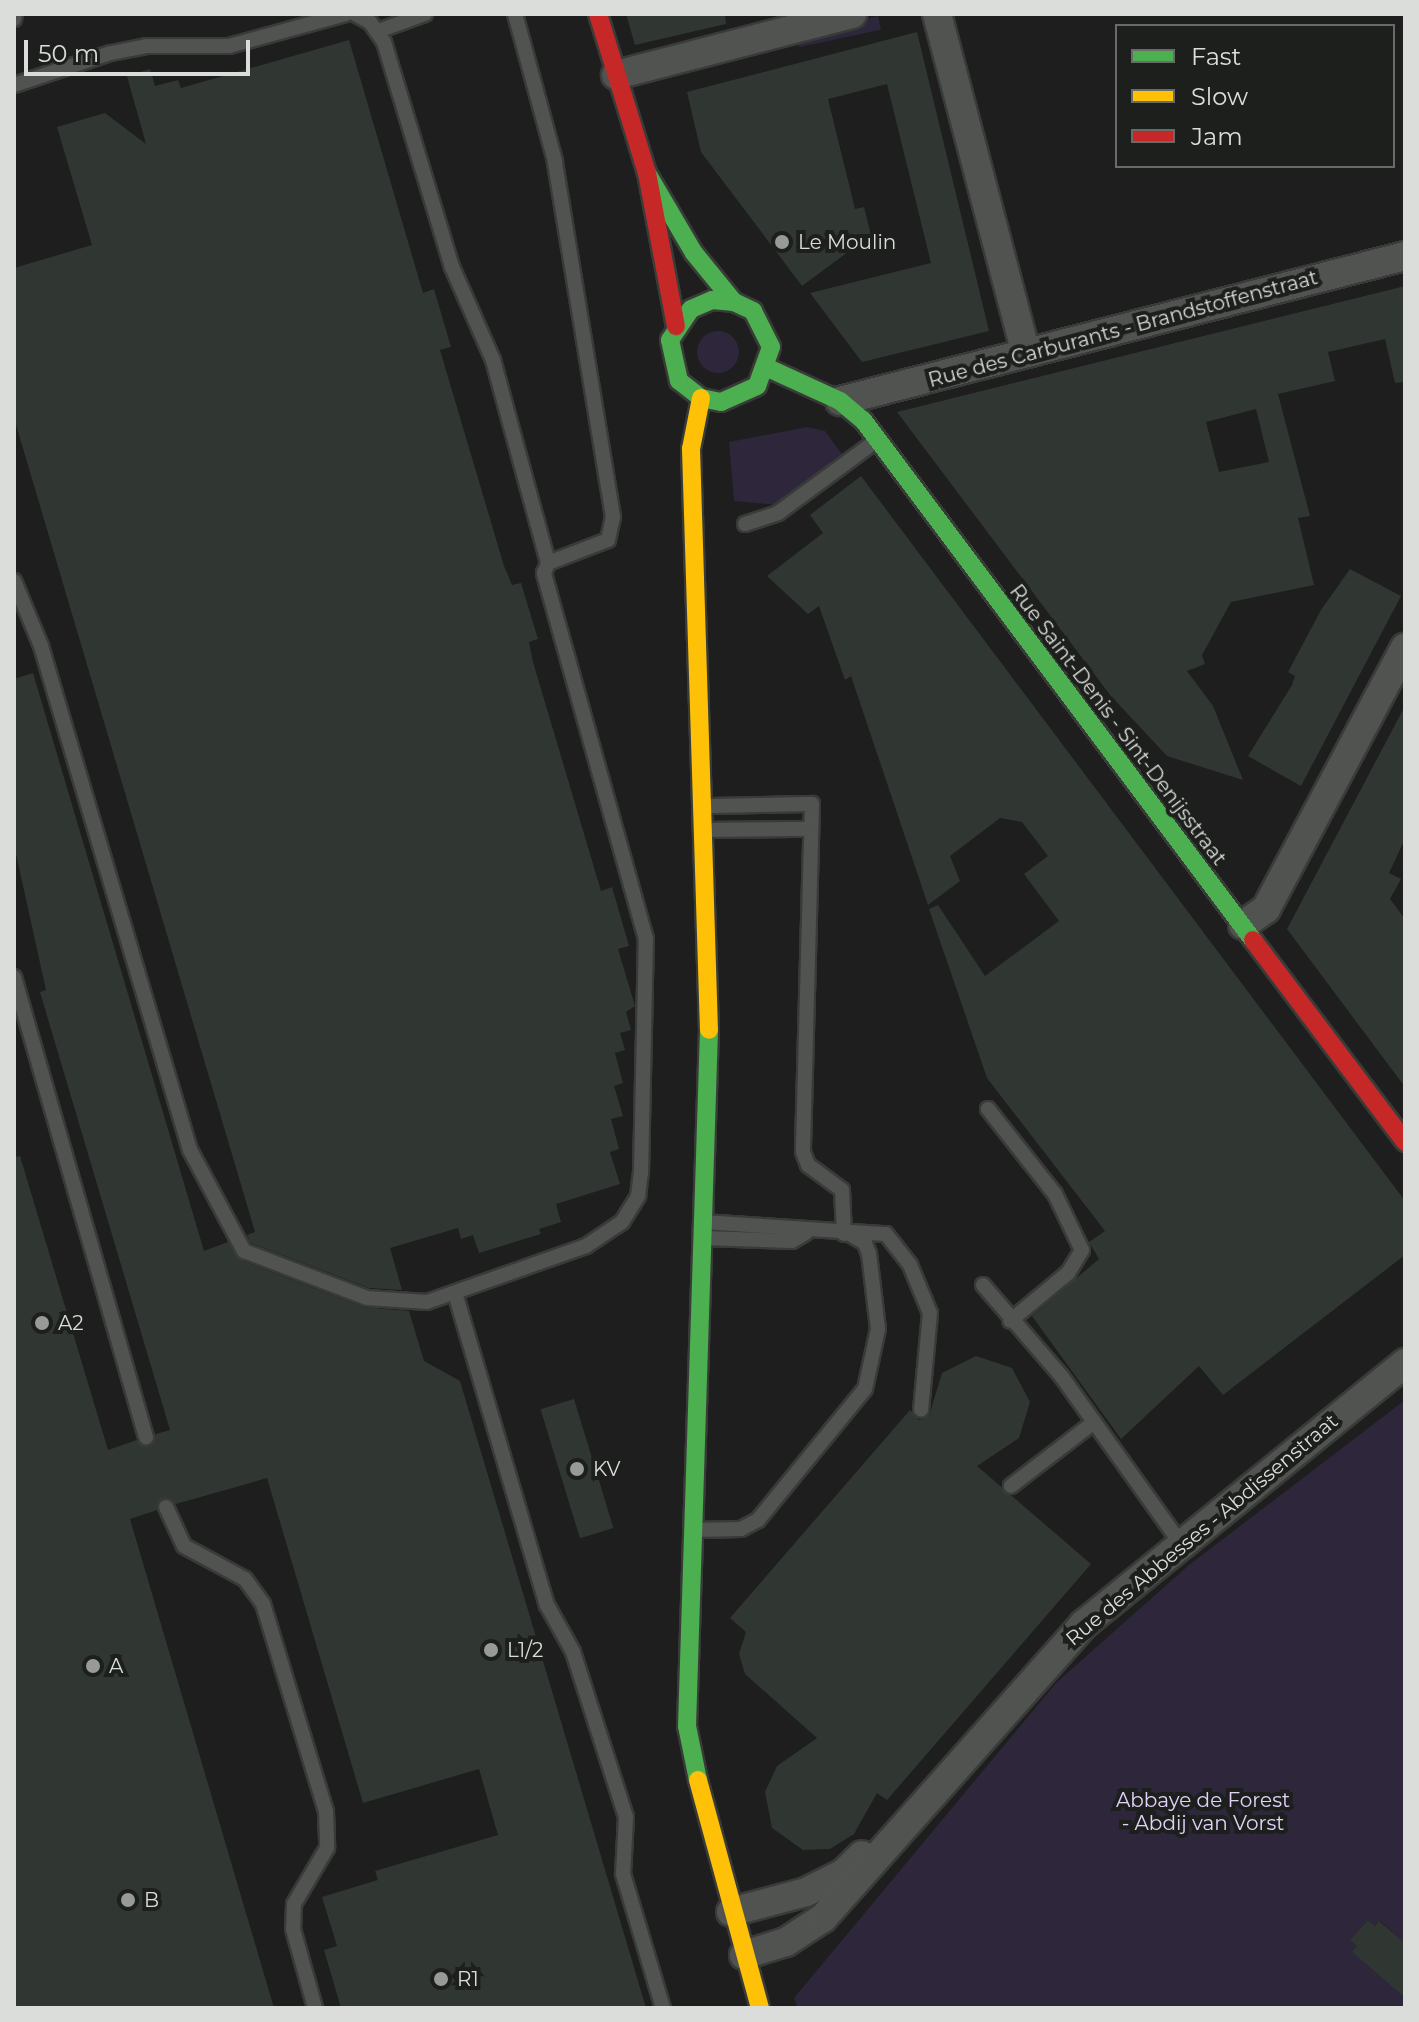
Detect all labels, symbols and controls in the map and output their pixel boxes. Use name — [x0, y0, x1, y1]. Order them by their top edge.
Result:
scale bar — [28, 24, 254, 74]
legend — [1115, 24, 1395, 168]
text: 50 m — [38, 39, 99, 68]
text: Fast — [1191, 42, 1241, 71]
text: Slow — [1191, 82, 1248, 111]
text: Jam — [1191, 122, 1243, 151]
place label: Le Moulin — [798, 230, 896, 254]
marker: Le Moulin — [773, 233, 791, 251]
street label: Rue des Carburants - Brandstoffenstraat — [926, 265, 1320, 393]
street label: Rue Saint-Denis - Sint-Denijsstraat — [1004, 580, 1232, 870]
place label: A2 — [58, 1311, 84, 1335]
marker: A2 — [33, 1314, 51, 1332]
street label: Rue des Abbesses - Abdissenstraat — [1061, 1409, 1343, 1651]
place label: KV — [593, 1457, 620, 1481]
marker: KV — [568, 1460, 586, 1478]
place label: L1/2 — [507, 1638, 543, 1662]
marker: L1/2 — [482, 1641, 500, 1659]
place label: A — [109, 1654, 123, 1678]
marker: A — [84, 1657, 102, 1675]
park label: Abbaye de Forest - Abdij van Vorst — [1116, 1789, 1290, 1836]
place label: B — [144, 1888, 159, 1912]
marker: B — [119, 1891, 137, 1909]
place label: R1 — [457, 1967, 479, 1991]
marker: R1 — [432, 1970, 450, 1988]

